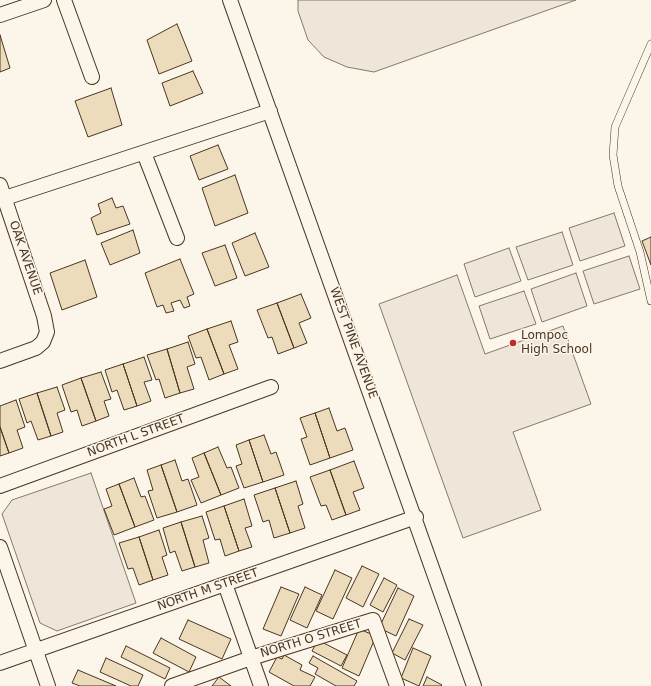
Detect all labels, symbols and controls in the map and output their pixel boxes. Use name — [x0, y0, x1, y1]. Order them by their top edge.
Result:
street label: OAK AVENUE — [6, 219, 44, 297]
street label: WEST PINE AVENUE — [326, 285, 380, 401]
place label: Lompoc High School — [521, 329, 592, 357]
marker: Lompoc High School — [508, 338, 518, 348]
street label: NORTH L STREET — [85, 412, 187, 460]
street label: NORTH M STREET — [156, 566, 260, 614]
street label: NORTH O STREET — [259, 617, 363, 661]

